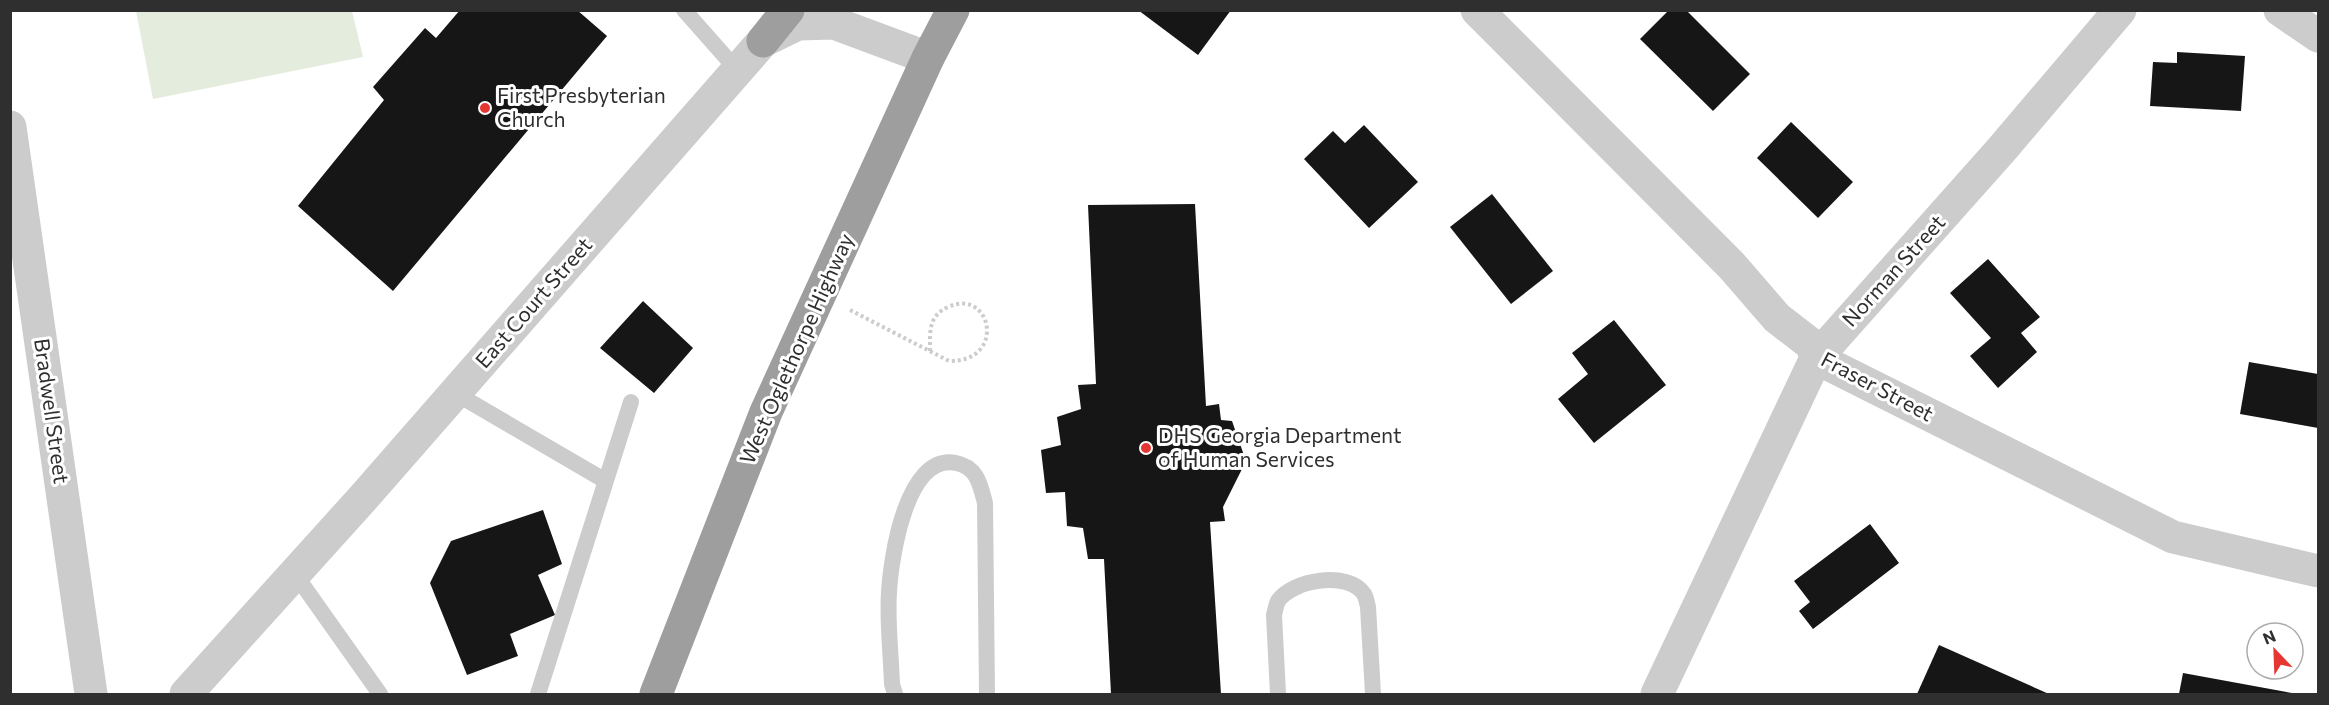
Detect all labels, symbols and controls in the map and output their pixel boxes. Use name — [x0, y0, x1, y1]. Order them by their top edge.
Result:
place label: First Presbyterian Church — [497, 82, 666, 131]
marker: First Presbyterian Church — [478, 101, 492, 115]
street label: Norman Street — [1836, 209, 1950, 331]
street label: West Oglethorpe Highway — [733, 229, 858, 467]
street label: East Court Street — [469, 232, 596, 372]
street label: Bradwell Street — [30, 337, 75, 485]
street label: Fraser Street — [1817, 346, 1938, 426]
place label: DHS Georgia Department of Human Services — [1158, 422, 1402, 471]
marker: DHS Georgia Department of Human Services — [1139, 441, 1153, 455]
north arrow — [2245, 621, 2305, 681]
text: N — [2260, 626, 2278, 648]

